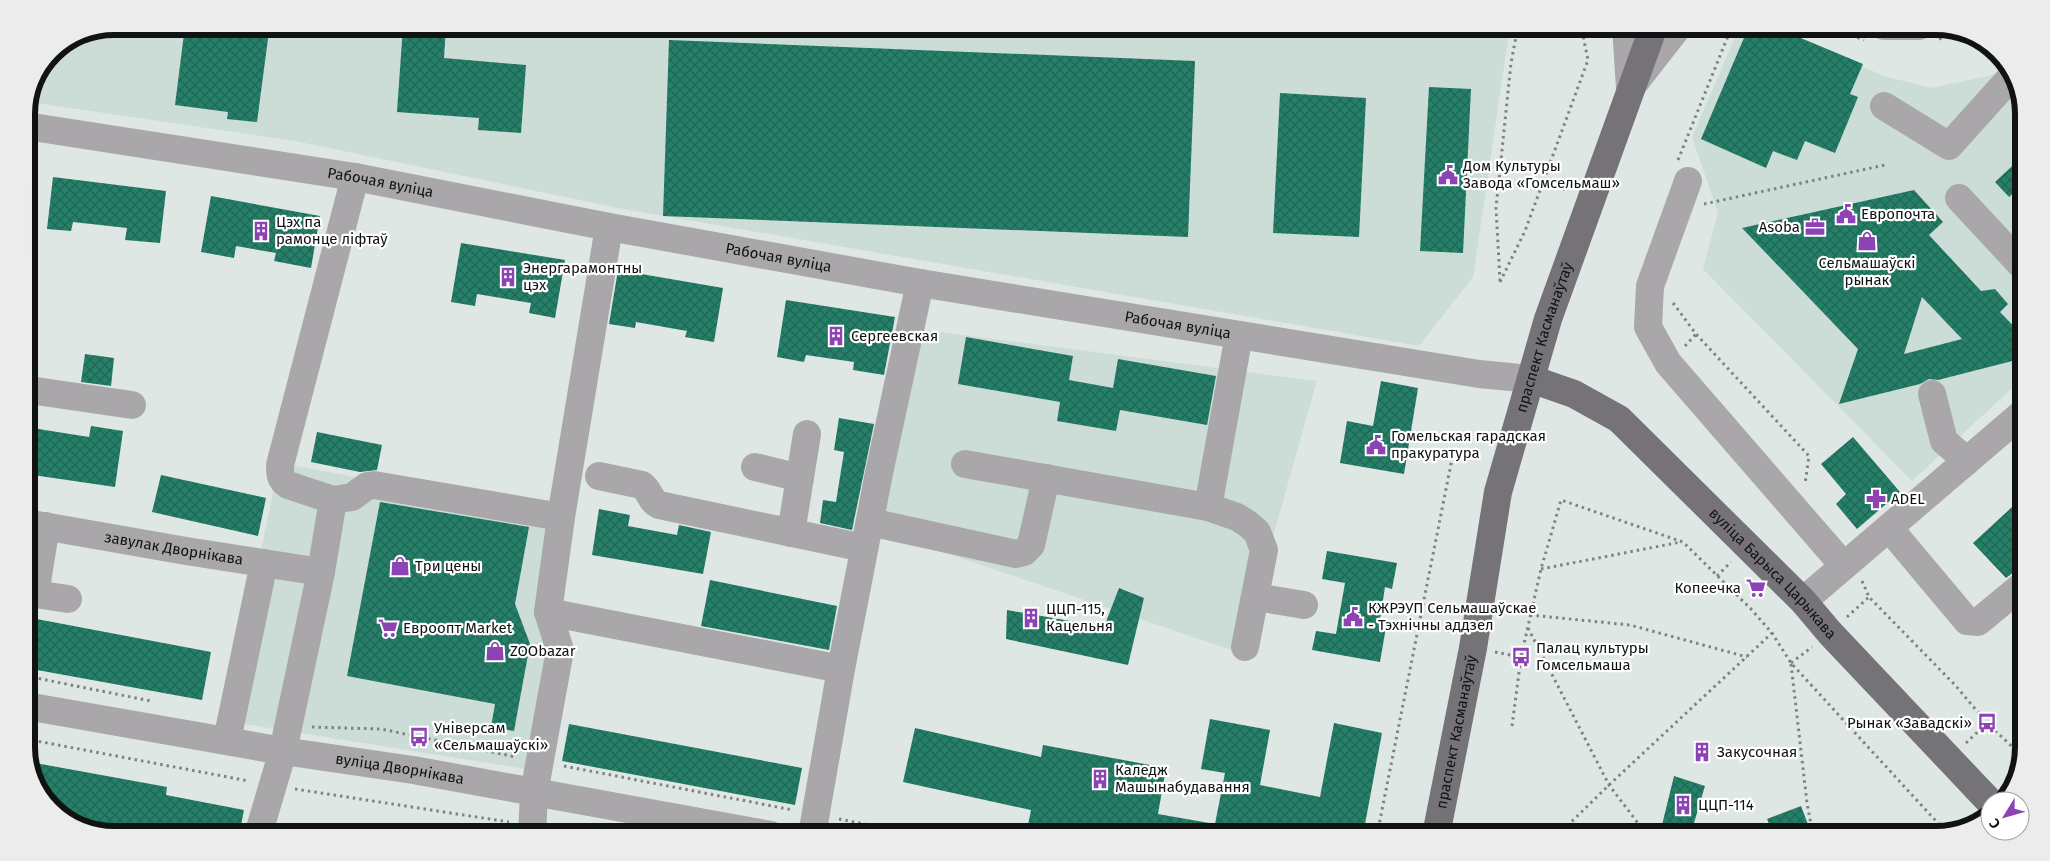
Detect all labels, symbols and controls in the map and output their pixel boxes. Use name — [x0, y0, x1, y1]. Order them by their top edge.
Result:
place label: Дом Культуры Завода «Гомсельмаш» — [1462, 157, 1620, 192]
street label: Рабочая вуліца — [326, 164, 435, 201]
public building icon: Дом Культуры Завода «Гомсельмаш» — [1437, 164, 1459, 186]
public building icon: Европочта — [1835, 203, 1857, 225]
place label: Европочта — [1861, 205, 1935, 223]
place label: Цэх па рамонце ліфтаў — [276, 213, 388, 248]
office icon: Asoba — [1804, 216, 1826, 238]
place label: Asoba — [1759, 218, 1800, 236]
building icon: Цэх па рамонце ліфтаў — [250, 220, 272, 242]
shop icon: Сельмашаўскі рынак — [1856, 230, 1878, 252]
street label: Рабочая вуліца — [724, 239, 833, 276]
place label: Сельмашаўскі рынак — [1818, 254, 1916, 289]
place label: Энергарамонтны цэх — [523, 259, 642, 294]
street label: праспект Касманаўтаў — [1512, 259, 1577, 415]
building icon: Энергарамонтны цэх — [497, 266, 519, 288]
street label: Рабочая вуліца — [1123, 307, 1232, 342]
building icon: Сергеевская — [825, 325, 847, 347]
place label: Сергеевская — [851, 327, 938, 345]
place label: Гомельская гарадская пракуратура — [1391, 427, 1546, 462]
public building icon: Гомельская гарадская пракуратура — [1365, 434, 1387, 456]
pharmacy icon: ADEL — [1865, 488, 1887, 510]
place label: ADEL — [1891, 490, 1925, 508]
street label: вуліца Барыса Царыкава — [1705, 504, 1840, 643]
street label: завулак Дворнікава — [103, 528, 244, 569]
shop icon: Три цены — [389, 555, 411, 577]
place label: Три цены — [415, 557, 481, 575]
supermarket icon: Копеечка — [1745, 577, 1767, 599]
place label: Копеечка — [1674, 579, 1741, 597]
place label: КЖРЭУП Сельмашаўскае - Тэхнічны аддзел — [1368, 599, 1536, 634]
place label: ЦЦП-115, Кацельня — [1046, 600, 1113, 635]
public building icon: КЖРЭУП Сельмашаўскае - Тэхнічны аддзел — [1342, 606, 1364, 628]
building icon: ЦЦП-115, Кацельня — [1020, 607, 1042, 629]
supermarket icon: Евроопт Market — [377, 617, 399, 639]
place label: Евроопт Market — [403, 619, 513, 637]
place label: Палац культуры Гомсельмаша — [1536, 639, 1649, 674]
shop icon: ZOObazar — [484, 640, 506, 662]
place label: ZOObazar — [510, 642, 576, 660]
bus stop icon: Палац культуры Гомсельмаша — [1510, 646, 1532, 668]
street label: праспект Касманаўтаў — [1432, 653, 1481, 811]
bus stop icon: Рынак «Завадскі» — [1976, 712, 1998, 734]
place label: Рынак «Завадскі» — [1847, 714, 1972, 732]
place label: Універсам «Сельмашаўскі» — [434, 719, 548, 754]
bus stop icon: Універсам «Сельмашаўскі» — [408, 726, 430, 748]
building icon: Закусочная — [1691, 741, 1713, 763]
place label: Закусочная — [1717, 743, 1797, 761]
street label: вуліца Дворнікава — [334, 750, 465, 788]
place label: Каледж Машынабудавання — [1115, 761, 1250, 796]
building icon: Каледж Машынабудавання — [1089, 768, 1111, 790]
north arrow — [1980, 791, 2030, 841]
building icon: ЦЦП-114 — [1672, 794, 1694, 816]
place label: ЦЦП-114 — [1698, 796, 1754, 814]
text: С — [1986, 815, 2004, 832]

